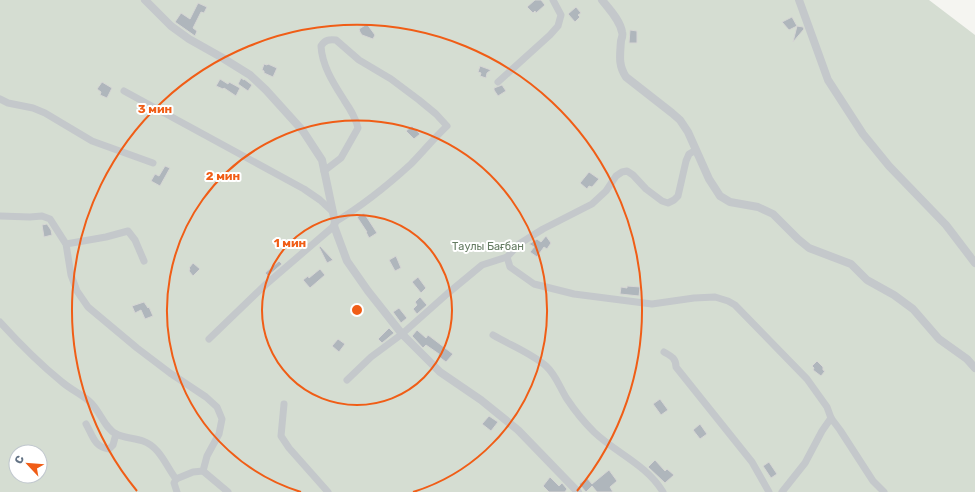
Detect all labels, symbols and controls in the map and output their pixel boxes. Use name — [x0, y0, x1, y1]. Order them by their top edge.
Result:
text: 3 мин — [138, 102, 172, 116]
text: 2 мин — [206, 169, 240, 183]
text: 1 мин — [274, 236, 306, 250]
park label: Таулы Бағбан — [452, 240, 524, 253]
centre of rings — [350, 303, 364, 317]
north arrow — [8, 444, 48, 484]
text: С — [12, 453, 27, 466]

